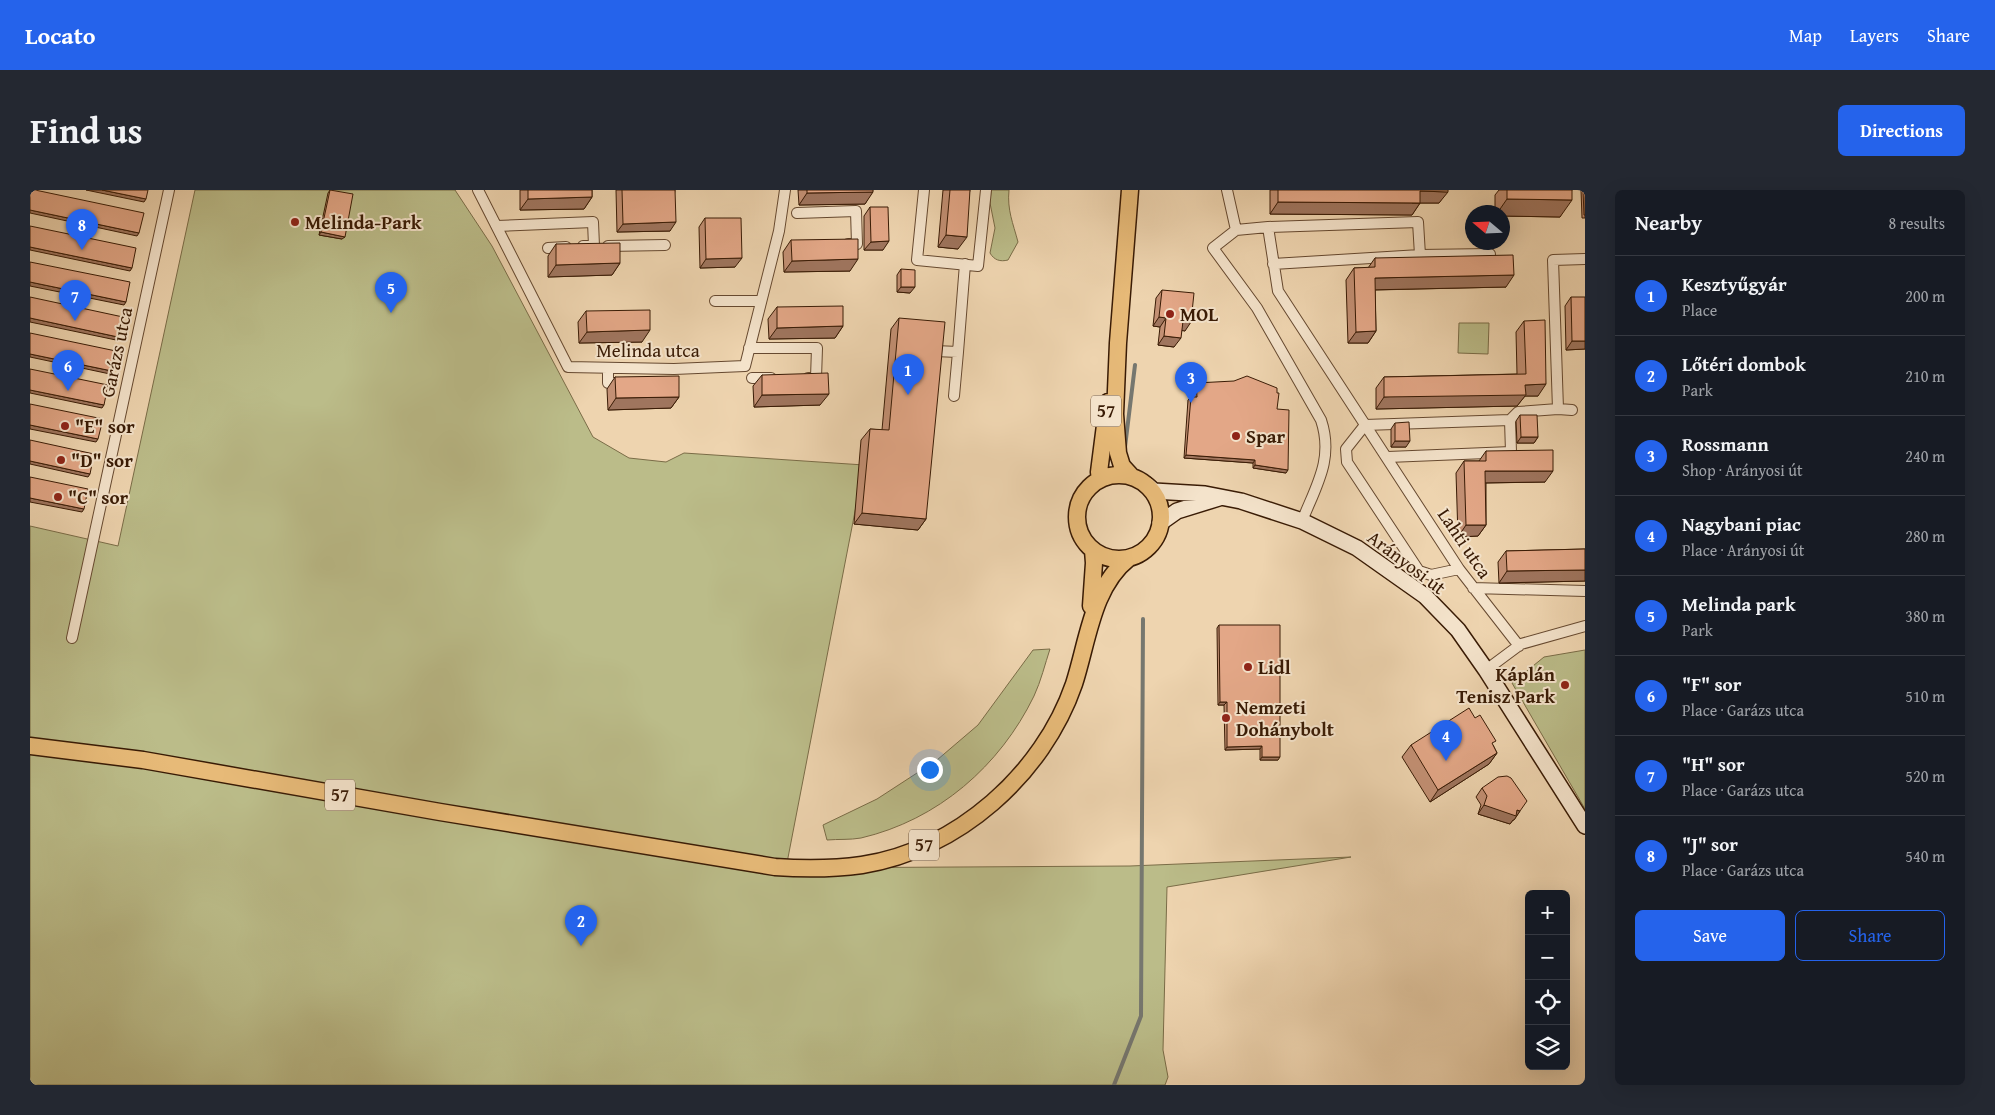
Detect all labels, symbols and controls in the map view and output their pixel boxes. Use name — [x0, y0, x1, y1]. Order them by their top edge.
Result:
text: Locato — [25, 18, 96, 53]
text: Map — [1789, 22, 1822, 49]
text: Layers — [1850, 22, 1899, 49]
text: Share — [1927, 22, 1970, 49]
text: Find us — [30, 105, 143, 156]
button: Directions — [1838, 105, 1965, 156]
north arrow — [1465, 205, 1510, 250]
text: Nearby — [1635, 207, 1702, 238]
place label: Melinda-Park — [305, 208, 422, 236]
pin: 8 — [66, 209, 98, 250]
text: 8 results — [1888, 211, 1945, 235]
marker: Melinda-Park — [289, 216, 301, 228]
text: Kesztyűgyár — [1682, 270, 1787, 298]
pin: 5 — [375, 272, 407, 313]
pin: 7 — [59, 280, 91, 321]
text: 1 — [1647, 284, 1655, 308]
text: 200 m — [1905, 284, 1945, 308]
text: Place — [1682, 298, 1717, 322]
place label: MOL — [1180, 300, 1218, 328]
street label: Garázs utca — [93, 304, 139, 400]
marker: MOL — [1164, 308, 1176, 320]
street label: Melinda utca — [596, 336, 700, 364]
pin: 6 — [52, 350, 84, 391]
text: Lőtéri dombok — [1682, 350, 1806, 378]
pin: 1 — [892, 354, 924, 395]
pin: 3 — [1175, 362, 1207, 403]
text: 2 — [1647, 364, 1655, 388]
text: 210 m — [1905, 364, 1945, 388]
text: Park — [1682, 378, 1713, 402]
road number: 57 — [1091, 396, 1121, 427]
place label: "E" sor — [75, 412, 135, 440]
marker: "E" sor — [59, 420, 71, 432]
place label: Spar — [1246, 422, 1286, 450]
marker: Spar — [1230, 430, 1242, 442]
text: Rossmann — [1682, 430, 1769, 458]
text: 3 — [1647, 444, 1655, 468]
text: 240 m — [1905, 444, 1945, 468]
place label: "D" sor — [71, 446, 133, 474]
marker: "D" sor — [55, 454, 67, 466]
text: Shop · Arányosi út — [1682, 458, 1803, 482]
place label: "C" sor — [68, 483, 129, 511]
marker: "C" sor — [52, 491, 64, 503]
street label: Lahti utca — [1431, 502, 1499, 584]
text: Nagybani piac — [1682, 510, 1801, 538]
street label: Arányosi út — [1362, 523, 1452, 601]
text: 4 — [1647, 524, 1655, 548]
text: 280 m — [1905, 524, 1945, 548]
text: Place · Arányosi út — [1682, 538, 1804, 562]
text: Melinda park — [1682, 590, 1796, 618]
text: 5 — [1647, 604, 1655, 628]
text: 380 m — [1905, 604, 1945, 628]
text: Park — [1682, 618, 1713, 642]
place label: Lidl — [1258, 653, 1291, 681]
place label: Káplán Tenisz Park — [1456, 660, 1556, 710]
marker: Lidl — [1242, 661, 1254, 673]
text: "F" sor — [1682, 670, 1741, 698]
marker: Káplán Tenisz Park — [1559, 679, 1571, 691]
text: 6 — [1647, 684, 1655, 708]
text: 510 m — [1905, 684, 1945, 708]
place label: Nemzeti Dohánybolt — [1236, 693, 1335, 743]
text: Place · Garázs utca — [1682, 698, 1804, 722]
marker: Nemzeti Dohánybolt — [1220, 712, 1232, 724]
pin: 4 — [1430, 720, 1462, 761]
text: "H" sor — [1682, 750, 1745, 778]
your location — [917, 757, 943, 783]
text: 7 — [1647, 764, 1655, 788]
text: 520 m — [1905, 764, 1945, 788]
text: Place · Garázs utca — [1682, 778, 1804, 802]
road number: 57 — [325, 780, 355, 810]
road number: 57 — [909, 830, 939, 860]
text: "J" sor — [1682, 830, 1738, 858]
text: 8 — [1647, 844, 1655, 868]
text: 540 m — [1905, 844, 1945, 868]
text: Place · Garázs utca — [1682, 858, 1804, 882]
map controls — [1525, 890, 1570, 1070]
button: + — [1525, 890, 1570, 935]
pin: 2 — [565, 905, 597, 946]
button: Save — [1635, 910, 1785, 961]
button: Share — [1795, 910, 1945, 961]
button: − — [1525, 935, 1570, 980]
button: locate — [1525, 980, 1570, 1025]
button: layers — [1525, 1025, 1570, 1070]

